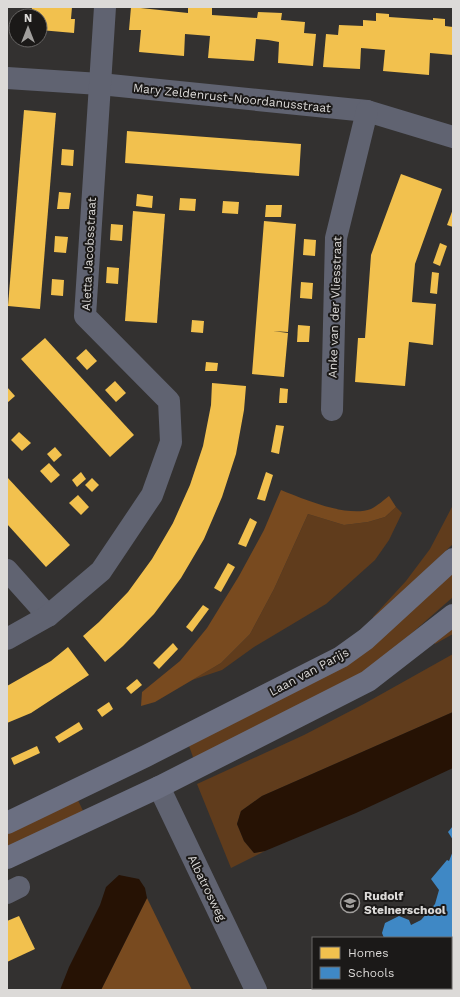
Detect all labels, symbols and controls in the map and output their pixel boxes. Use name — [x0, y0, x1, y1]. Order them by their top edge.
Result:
north arrow — [8, 8, 48, 48]
text: N — [24, 12, 32, 25]
street label: Mary Zeldenrust-Noordanusstraat — [132, 81, 332, 115]
street label: Aletta Jacobsstraat — [79, 197, 99, 311]
street label: Anke van der Vliesstraat — [326, 236, 344, 378]
street label: Laan van Parijs — [267, 645, 351, 699]
street label: Albatrosweg — [185, 853, 229, 924]
place label: Rudolf Steinerschool — [364, 889, 446, 917]
school or university icon: Rudolf Steinerschool — [339, 892, 361, 914]
legend — [312, 937, 452, 989]
text: Homes — [348, 946, 389, 960]
text: Schools — [348, 966, 394, 980]

